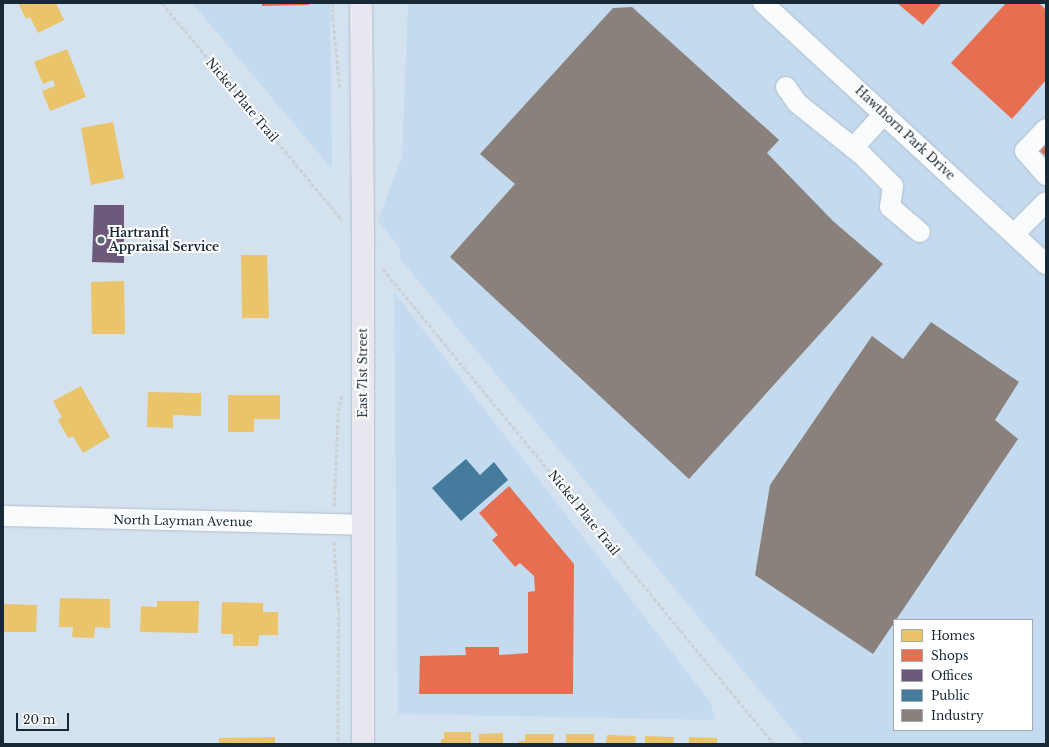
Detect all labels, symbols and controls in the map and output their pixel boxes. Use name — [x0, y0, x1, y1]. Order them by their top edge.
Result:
street label: Nickel Plate Trail — [203, 55, 281, 145]
street label: Hawthorn Park Drive — [852, 83, 958, 183]
place label: Hartranft Appraisal Service — [109, 226, 219, 254]
marker: Hartranft Appraisal Service — [96, 235, 106, 245]
street label: East 71st Street — [356, 328, 370, 418]
street label: Nickel Plate Trail — [545, 468, 623, 558]
street label: North Layman Avenue — [113, 513, 253, 529]
legend — [893, 619, 1033, 731]
text: Homes — [931, 628, 975, 643]
text: Shops — [931, 648, 968, 663]
text: Offices — [931, 668, 973, 683]
text: Public — [931, 688, 970, 703]
scale bar — [18, 705, 71, 731]
text: Industry — [931, 708, 984, 723]
text: 20 m — [23, 712, 55, 727]

